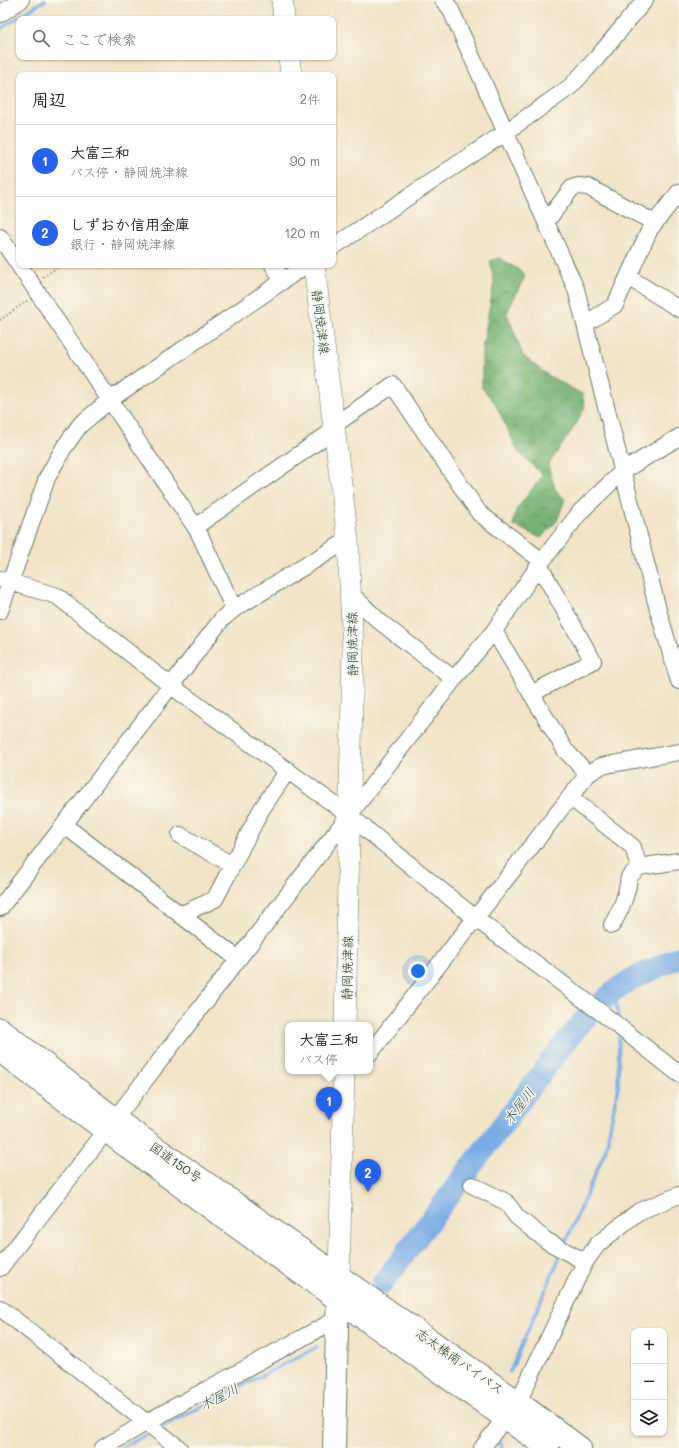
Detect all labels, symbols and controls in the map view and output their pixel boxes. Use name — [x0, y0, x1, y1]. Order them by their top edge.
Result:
search box — [16, 16, 336, 60]
icon: search — [30, 27, 52, 49]
text: ここで検索 — [62, 29, 137, 49]
text: 周辺 — [32, 88, 66, 110]
text: 2件 — [300, 90, 320, 107]
text: 大富三和 — [70, 142, 130, 162]
text: 1 — [42, 152, 48, 169]
text: 90 m — [290, 152, 320, 169]
text: バス停 · 静岡焼津線 — [70, 163, 188, 180]
text: しずおか信用金庫 — [70, 214, 190, 234]
text: 2 — [41, 224, 49, 241]
text: 120 m — [284, 224, 320, 241]
text: 銀行 · 静岡焼津線 — [70, 235, 175, 252]
street label: 静岡焼津線 — [309, 289, 334, 356]
street label: 静岡焼津線 — [342, 610, 361, 677]
street label: 静岡焼津線 — [337, 934, 356, 1001]
your location — [408, 961, 428, 981]
popup — [285, 1022, 373, 1074]
text: 大富三和 — [299, 1029, 359, 1049]
text: バス停 — [299, 1050, 338, 1067]
water label: 木屋川 — [498, 1083, 539, 1128]
pin: 1 — [316, 1087, 342, 1120]
street label: 国道150号 — [147, 1137, 206, 1186]
pin: 2 — [355, 1159, 381, 1192]
street label: 志太榛南バイパス — [413, 1324, 508, 1397]
map controls — [631, 1328, 667, 1436]
button: + — [631, 1328, 667, 1364]
button: − — [631, 1364, 667, 1400]
water label: 木屋川 — [196, 1379, 242, 1415]
button: layers — [631, 1400, 667, 1436]

